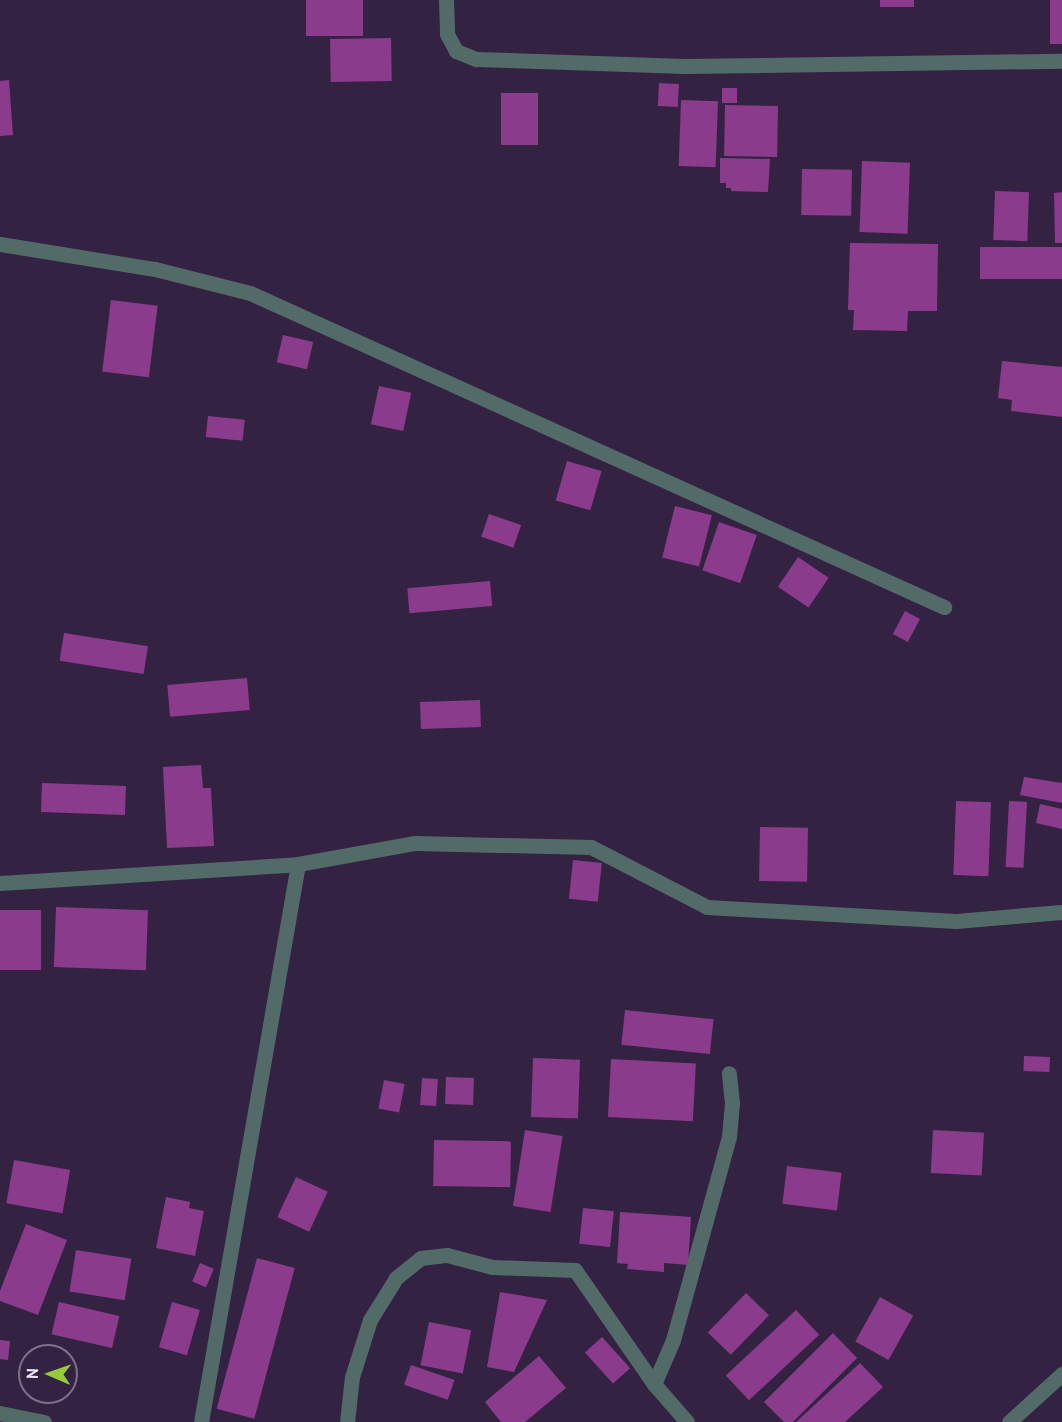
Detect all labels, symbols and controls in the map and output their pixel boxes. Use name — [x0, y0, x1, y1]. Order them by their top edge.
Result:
north arrow — [18, 1344, 78, 1404]
text: N — [22, 1368, 42, 1379]

